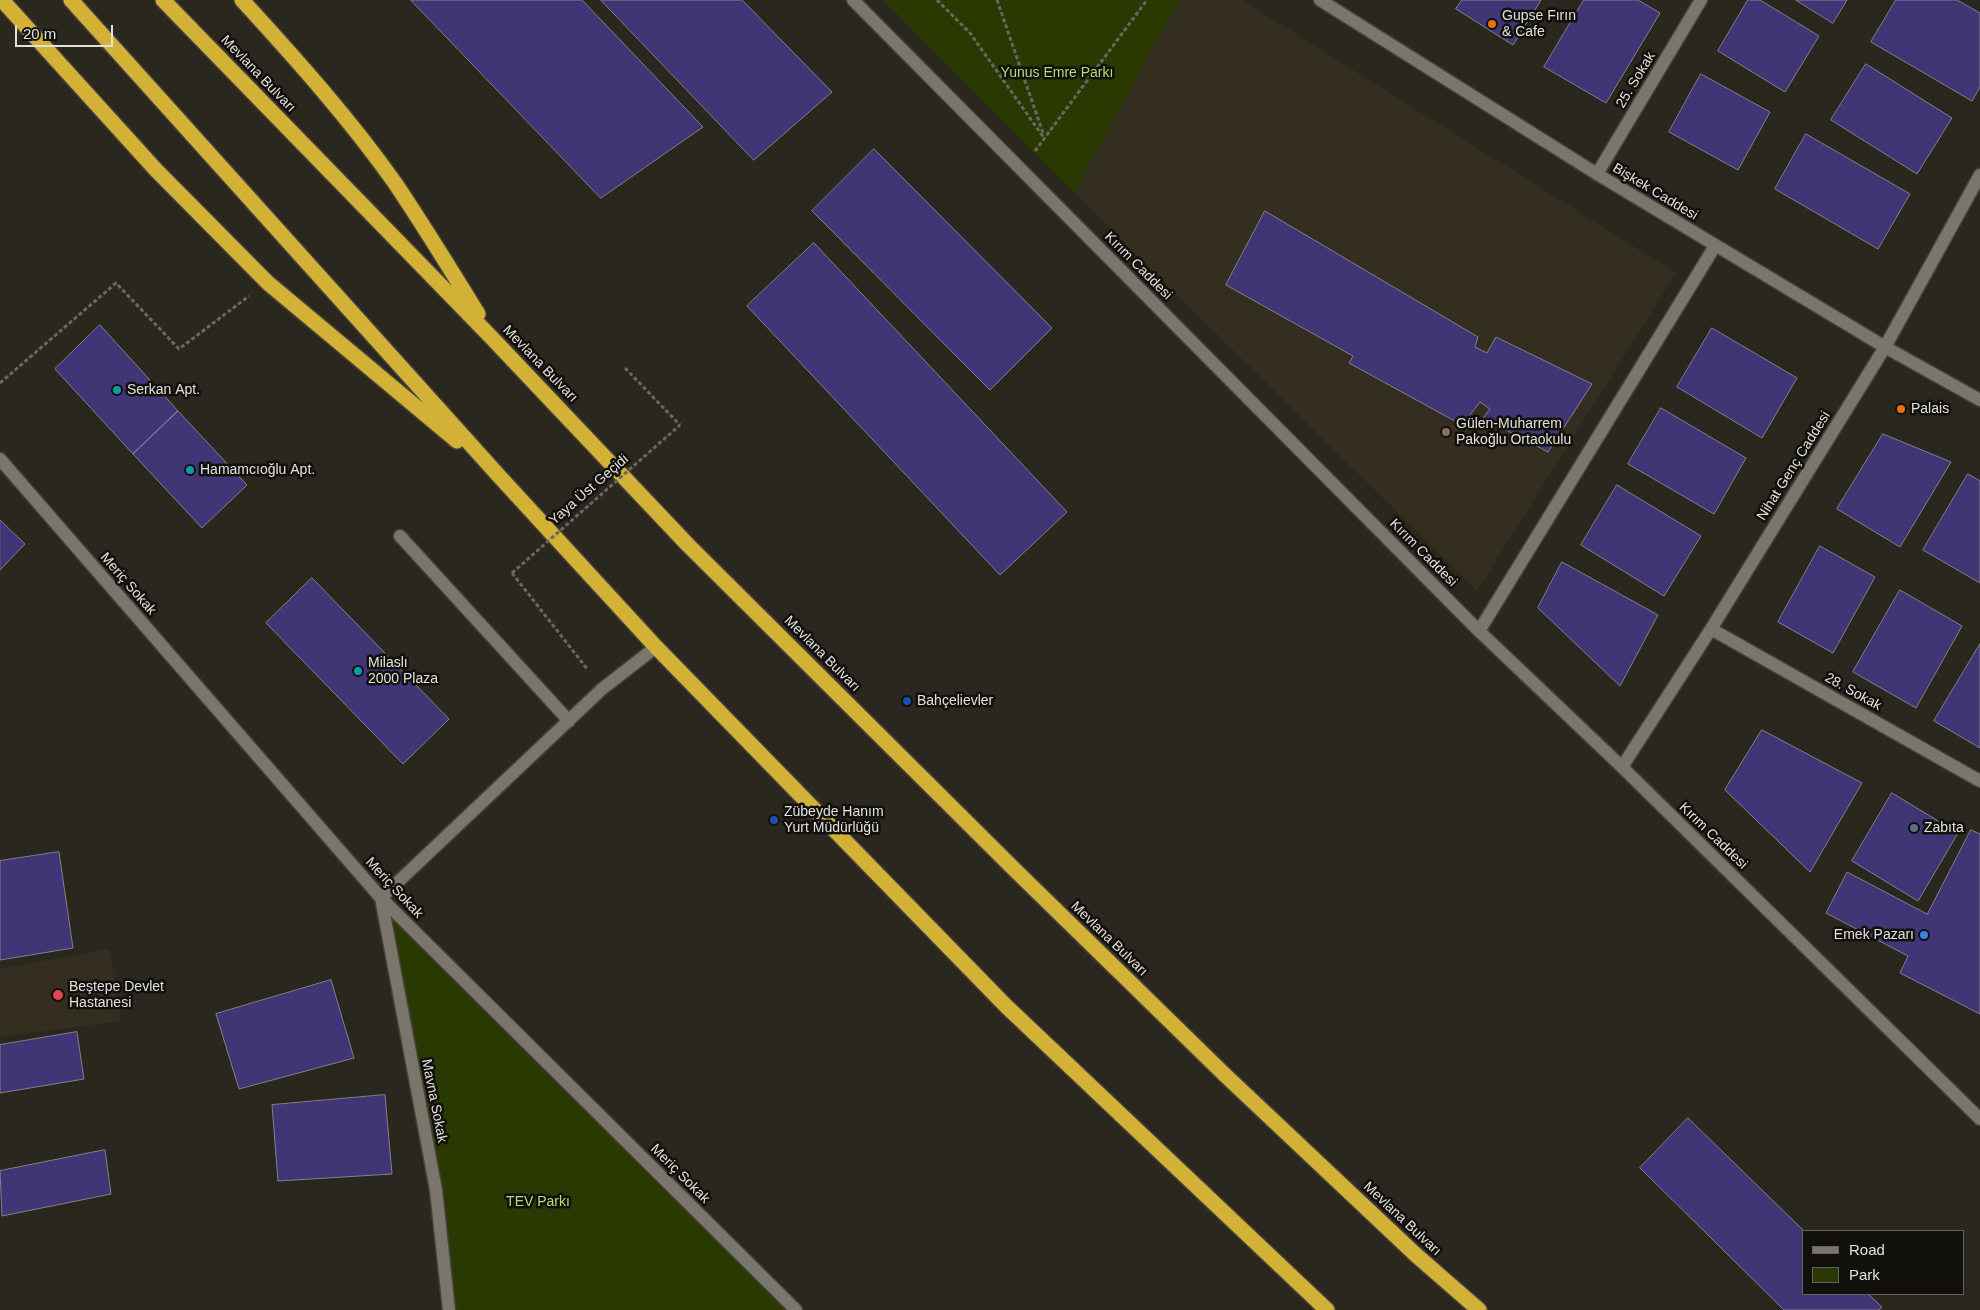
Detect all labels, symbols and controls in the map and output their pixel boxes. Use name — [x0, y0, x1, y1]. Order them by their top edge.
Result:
place label: Gupse Fırın & Cafe — [1502, 8, 1576, 40]
scale bar — [18, 15, 115, 47]
marker: Gupse Fırın & Cafe — [1486, 18, 1498, 30]
text: 20 m — [23, 25, 56, 42]
street label: Mevlana Bulvarı — [217, 32, 299, 116]
street label: 25. Sokak — [1613, 49, 1659, 111]
park label: Yunus Emre Parkı — [1001, 65, 1113, 81]
street label: Bişkek Caddesi — [1609, 160, 1701, 224]
street label: Kırım Caddesi — [1101, 229, 1175, 303]
street label: Mevlana Bulvarı — [499, 322, 581, 406]
place label: Serkan Apt. — [127, 382, 200, 398]
marker: Serkan Apt. — [111, 384, 123, 396]
place label: Palais — [1911, 401, 1949, 417]
marker: Palais — [1895, 403, 1907, 415]
street label: Nihat Genç Caddesi — [1754, 408, 1834, 524]
place label: Gülen-Muharrem Pakoğlu Ortaokulu — [1456, 416, 1571, 448]
marker: Gülen-Muharrem Pakoğlu Ortaokulu — [1440, 426, 1452, 438]
street label: Yaya Üst Geçidi — [546, 451, 632, 529]
place label: Hamamcıoğlu Apt. — [200, 462, 315, 478]
marker: Hamamcıoğlu Apt. — [184, 464, 196, 476]
street label: Kırım Caddesi — [1386, 516, 1460, 590]
street label: Meriç Sokak — [96, 549, 160, 619]
street label: Mevlana Bulvarı — [781, 613, 863, 695]
place label: Milaslı 2000 Plaza — [368, 655, 438, 688]
marker: Milaslı 2000 Plaza — [352, 665, 364, 677]
street label: 28. Sokak — [1822, 670, 1884, 714]
place label: Bahçelievler — [917, 693, 993, 709]
marker: Bahçelievler — [901, 695, 913, 707]
street label: Kırım Caddesi — [1675, 799, 1751, 873]
place label: Zübeyde Hanım Yurt Müdürlüğü — [784, 804, 884, 836]
marker: Zübeyde Hanım Yurt Müdürlüğü — [768, 814, 780, 826]
place label: Zabıta — [1924, 820, 1964, 836]
marker: Zabıta — [1908, 822, 1920, 834]
street label: Meriç Sokak — [362, 854, 426, 922]
street label: Mevlana Bulvarı — [1067, 898, 1151, 980]
place label: Emek Pazarı — [1834, 927, 1914, 943]
marker: Emek Pazarı — [1918, 929, 1930, 941]
place label: Beştepe Devlet Hastanesi — [69, 979, 164, 1012]
marker: Beştepe Devlet Hastanesi — [51, 988, 65, 1002]
street label: Mavna Sokak — [418, 1058, 450, 1144]
street label: Meriç Sokak — [647, 1141, 713, 1207]
street label: Mevlana Bulvarı — [1360, 1179, 1444, 1259]
park label: TEV Parkı — [506, 1194, 570, 1210]
legend — [1802, 1230, 1965, 1295]
text: Road — [1849, 1241, 1885, 1258]
text: Park — [1849, 1266, 1880, 1283]

